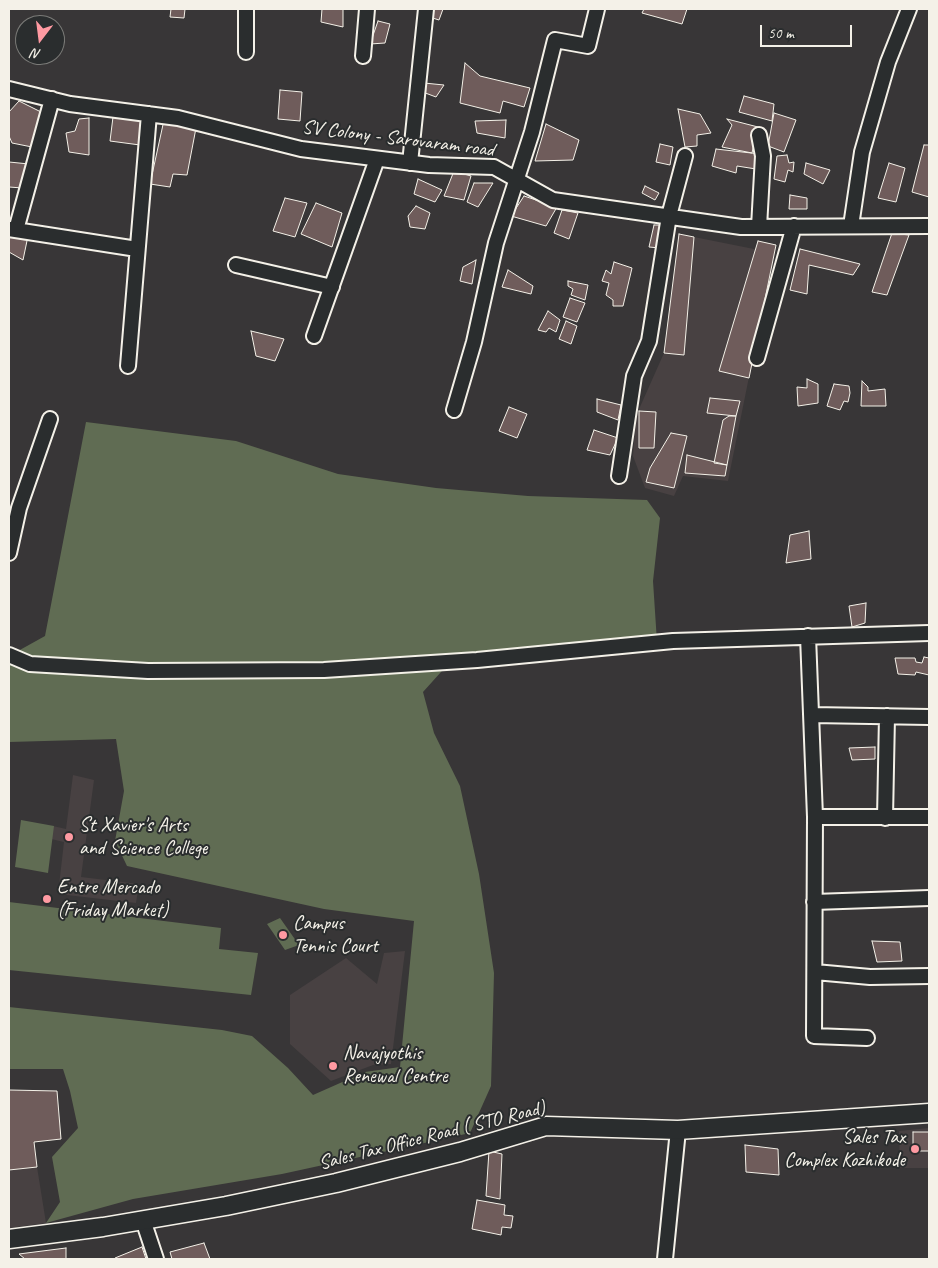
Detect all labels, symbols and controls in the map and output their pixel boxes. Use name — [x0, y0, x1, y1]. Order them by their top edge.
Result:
north arrow — [15, 15, 65, 65]
scale bar — [763, 15, 856, 47]
text: 50 m — [768, 24, 794, 43]
text: N — [30, 45, 43, 63]
street label: SV Colony - Sarovaram road — [301, 115, 495, 163]
place label: St Xavier's Arts and Science College — [79, 814, 207, 861]
marker: St Xavier's Arts and Science College — [63, 831, 75, 843]
place label: Entre Mercado (Friday Market) — [57, 876, 168, 923]
marker: Entre Mercado (Friday Market) — [41, 893, 53, 905]
place label: Campus Tennis Court — [293, 912, 378, 959]
marker: Campus Tennis Court — [277, 929, 289, 941]
place label: Navajyothis Renewal Centre — [343, 1042, 448, 1089]
marker: Navajyothis Renewal Centre — [327, 1060, 339, 1072]
street label: Sales Tax Office Road ( STO Road) — [316, 1096, 548, 1176]
place label: Sales Tax Complex Kozhikode — [784, 1126, 905, 1173]
marker: Sales Tax Complex Kozhikode — [909, 1143, 921, 1155]

